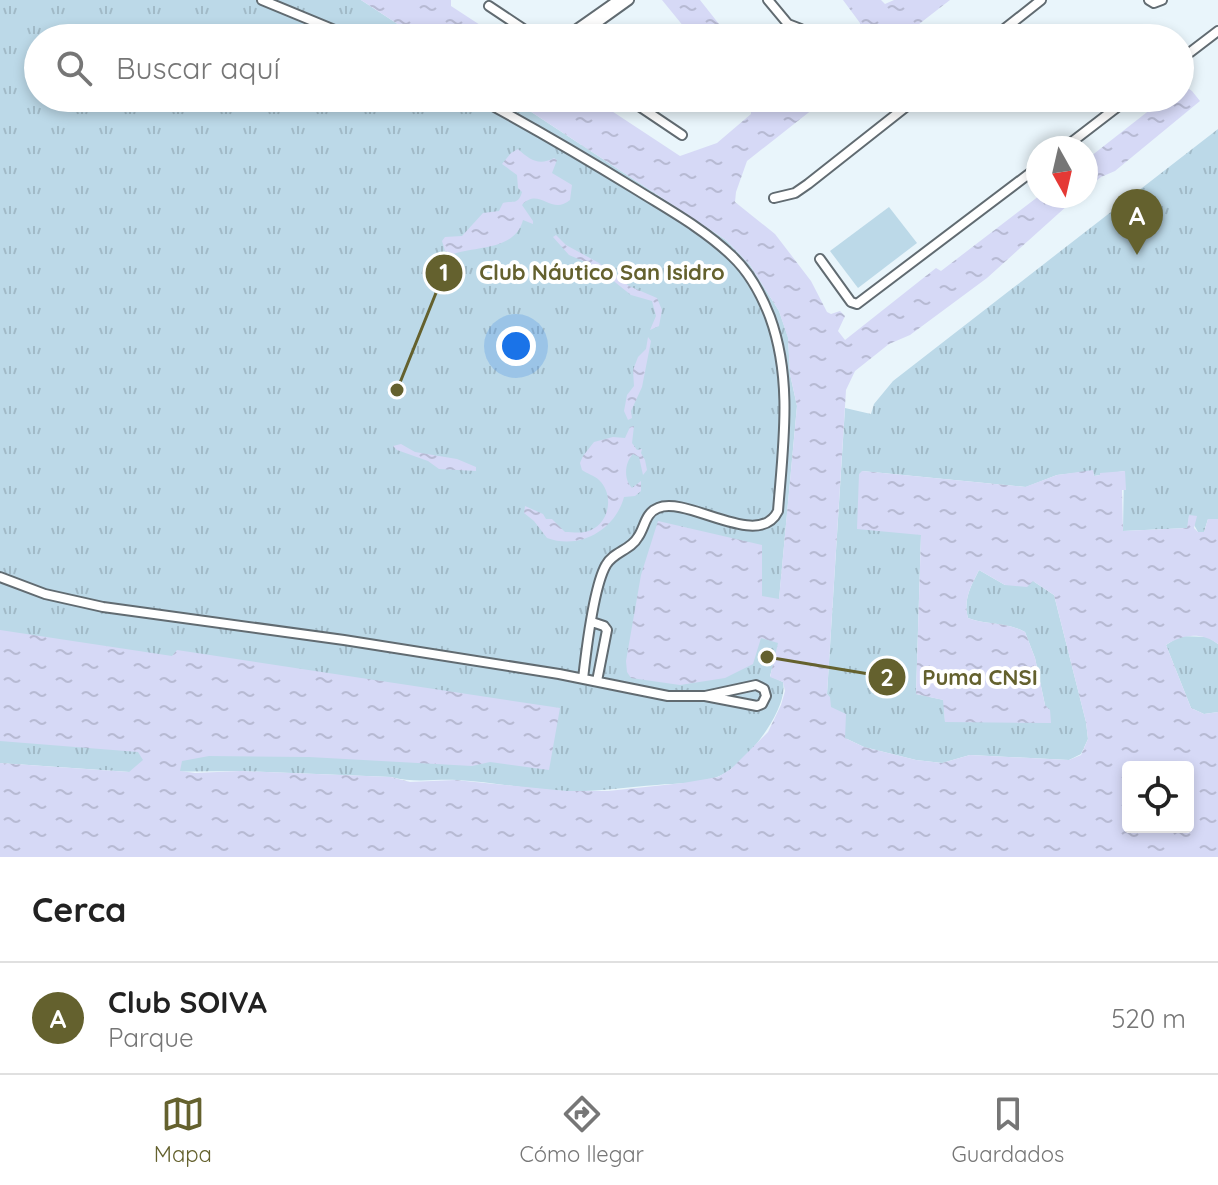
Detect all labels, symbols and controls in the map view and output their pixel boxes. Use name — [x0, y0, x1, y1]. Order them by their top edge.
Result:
search box — [24, 24, 1194, 112]
icon: search — [52, 46, 96, 90]
text: Buscar aquí — [116, 49, 280, 87]
north arrow — [1026, 136, 1098, 208]
pin: A — [1111, 189, 1163, 255]
callout: Club Náutico San Isidro — [424, 250, 741, 296]
text: 1 — [439, 257, 449, 287]
text: Club Náutico San Isidro — [479, 258, 725, 286]
your location — [496, 326, 536, 366]
callout: Puma CNSI — [867, 654, 1054, 700]
text: 2 — [880, 662, 894, 692]
text: Puma CNSI — [922, 663, 1038, 691]
map controls — [1122, 761, 1194, 833]
button: locate — [1122, 761, 1194, 833]
text: Cerca — [32, 888, 126, 931]
text: Club SOIVA — [108, 983, 267, 1021]
text: A — [50, 1002, 66, 1035]
text: 520 m — [1111, 1002, 1186, 1035]
text: Parque — [108, 1021, 194, 1054]
tab: Mapa — [154, 1092, 212, 1168]
tab: Cómo llegar — [519, 1092, 644, 1168]
tab: Guardados — [952, 1092, 1064, 1168]

